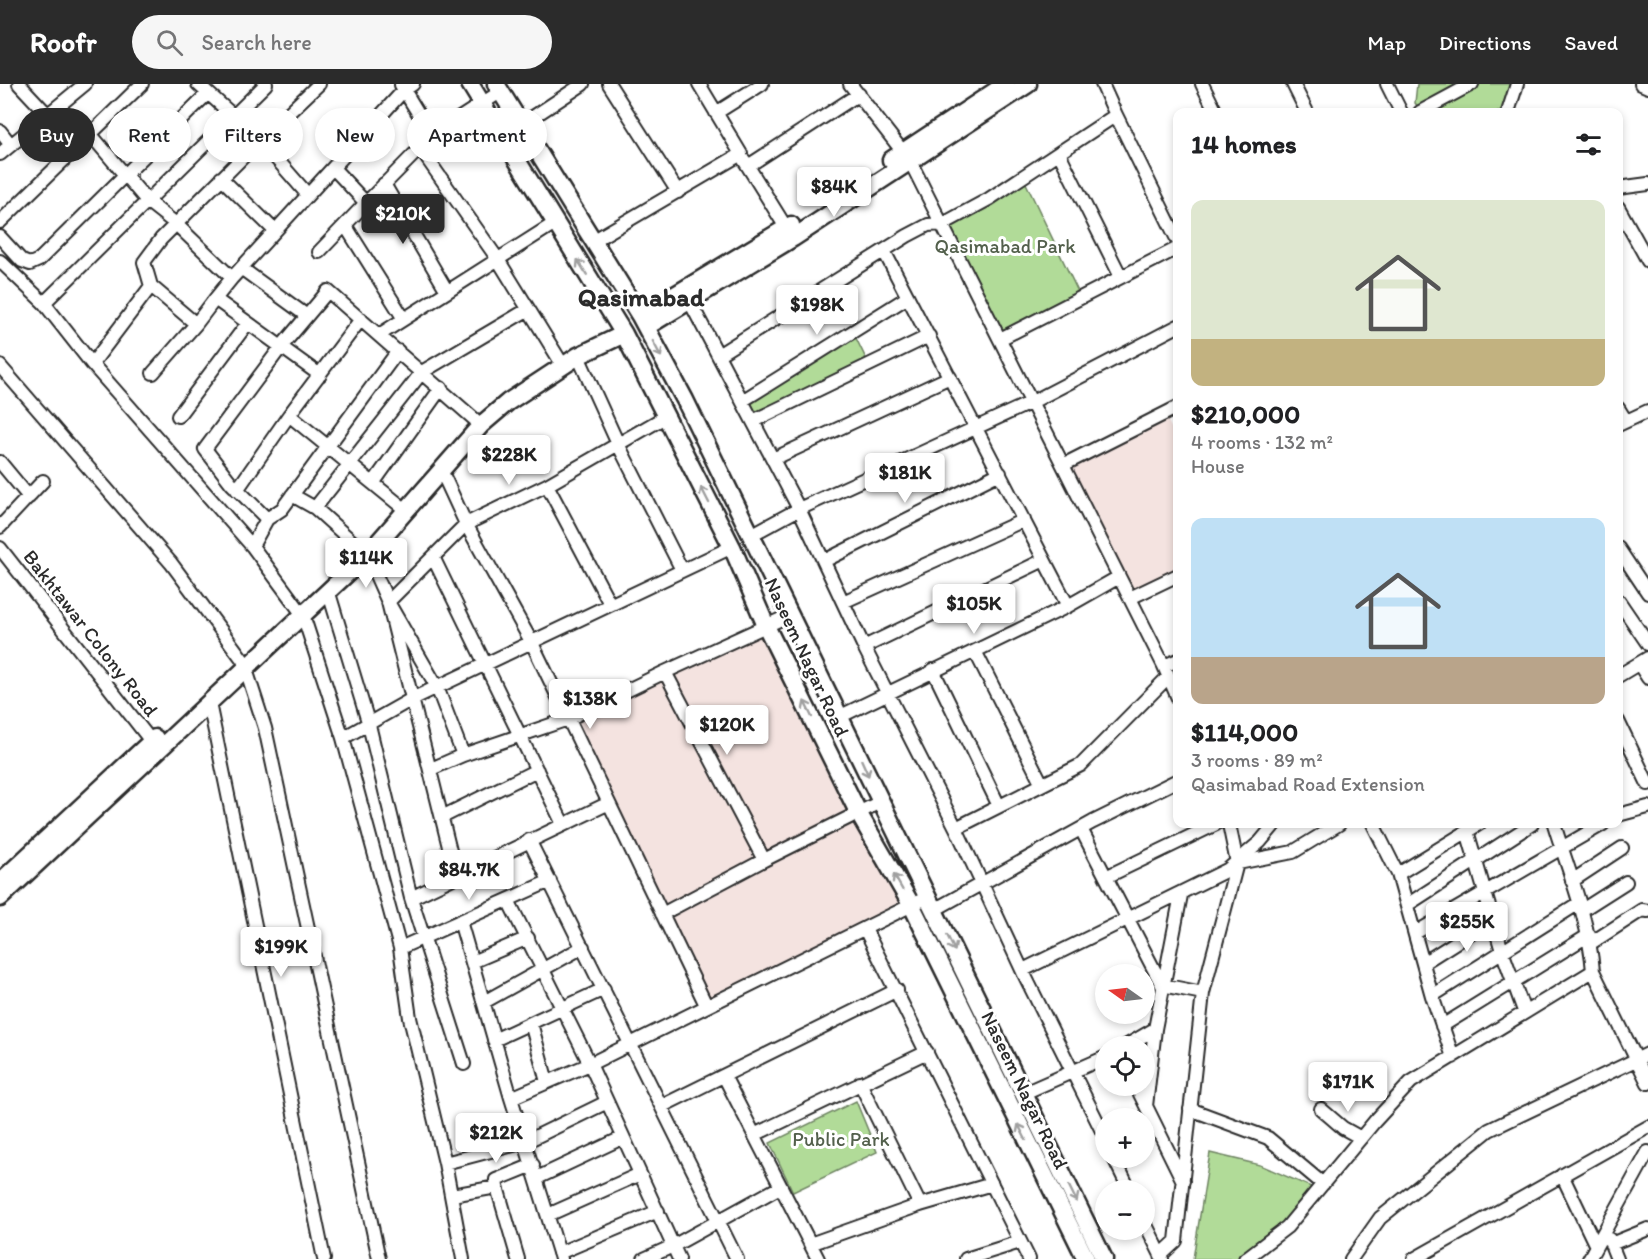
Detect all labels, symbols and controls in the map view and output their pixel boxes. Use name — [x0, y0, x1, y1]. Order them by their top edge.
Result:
search box — [132, 15, 552, 69]
text: Roofr — [30, 25, 96, 59]
icon: search — [153, 26, 186, 59]
text: Search here — [201, 29, 312, 56]
text: Map — [1368, 30, 1406, 55]
text: Directions — [1439, 30, 1531, 55]
text: Saved — [1564, 30, 1618, 55]
chip: Buy — [18, 108, 95, 162]
chip: Rent — [107, 108, 191, 162]
chip: Filters — [203, 108, 303, 162]
chip: New — [315, 108, 395, 162]
chip: Apartment — [407, 108, 547, 162]
text: 14 homes — [1191, 128, 1297, 160]
icon: filters — [1572, 128, 1605, 161]
pin: $84K — [798, 167, 870, 218]
text: $84K — [811, 174, 857, 198]
pin: $210K — [361, 194, 445, 245]
text: $210K — [375, 201, 431, 225]
park label: Qasimabad Park — [935, 234, 1076, 258]
icon: home — [1344, 239, 1452, 347]
one-way arrow — [576, 259, 588, 276]
district label: Qasimabad — [578, 281, 705, 313]
pin: $198K — [775, 285, 859, 336]
text: $198K — [790, 292, 844, 316]
one-way arrow — [651, 340, 663, 357]
text: $210,000 — [1191, 398, 1300, 430]
text: 4 rooms · 132 m² — [1191, 430, 1333, 454]
pin: $228K — [467, 435, 551, 486]
text: $228K — [482, 442, 536, 466]
pin: $181K — [863, 453, 947, 504]
text: House — [1191, 454, 1245, 478]
text: $181K — [879, 460, 931, 484]
one-way arrow — [699, 486, 710, 504]
pin: $114K — [324, 538, 408, 589]
street label: Bakhtawar Colony Road — [18, 545, 164, 721]
text: $114K — [339, 545, 393, 569]
icon: home — [1344, 557, 1452, 665]
street label: Naseem Nagar Road — [760, 574, 854, 741]
pin: $105K — [932, 584, 1016, 635]
text: $105K — [946, 591, 1002, 615]
pin: $138K — [548, 679, 632, 730]
text: $138K — [563, 686, 617, 710]
one-way arrow — [801, 701, 813, 719]
pin: $120K — [685, 705, 769, 756]
text: $120K — [699, 712, 755, 736]
text: $114,000 — [1191, 716, 1298, 748]
text: 3 rooms · 89 m² — [1191, 748, 1323, 772]
one-way arrow — [859, 759, 871, 777]
text: Qasimabad Road Extension — [1191, 772, 1425, 796]
pin: $84.7K — [420, 850, 518, 901]
text: $84.7K — [439, 857, 499, 881]
one-way arrow — [892, 874, 904, 891]
pin: $255K — [1425, 902, 1509, 953]
text: $255K — [1440, 909, 1494, 933]
pin: $199K — [239, 927, 323, 978]
text: $199K — [254, 934, 308, 958]
one-way arrow — [945, 934, 957, 952]
north arrow — [1095, 964, 1155, 1024]
map controls — [1095, 964, 1155, 1240]
street label: Naseem Nagar Road — [976, 1007, 1074, 1173]
button: locate — [1095, 1036, 1155, 1096]
pin: $171K — [1306, 1062, 1390, 1113]
text: $171K — [1322, 1069, 1374, 1093]
button: + — [1095, 1108, 1155, 1168]
pin: $212K — [454, 1113, 538, 1164]
text: $212K — [469, 1120, 523, 1144]
one-way arrow — [1016, 1123, 1027, 1141]
park label: Public Park — [792, 1127, 890, 1151]
button: − — [1095, 1180, 1155, 1240]
one-way arrow — [1067, 1185, 1079, 1203]

